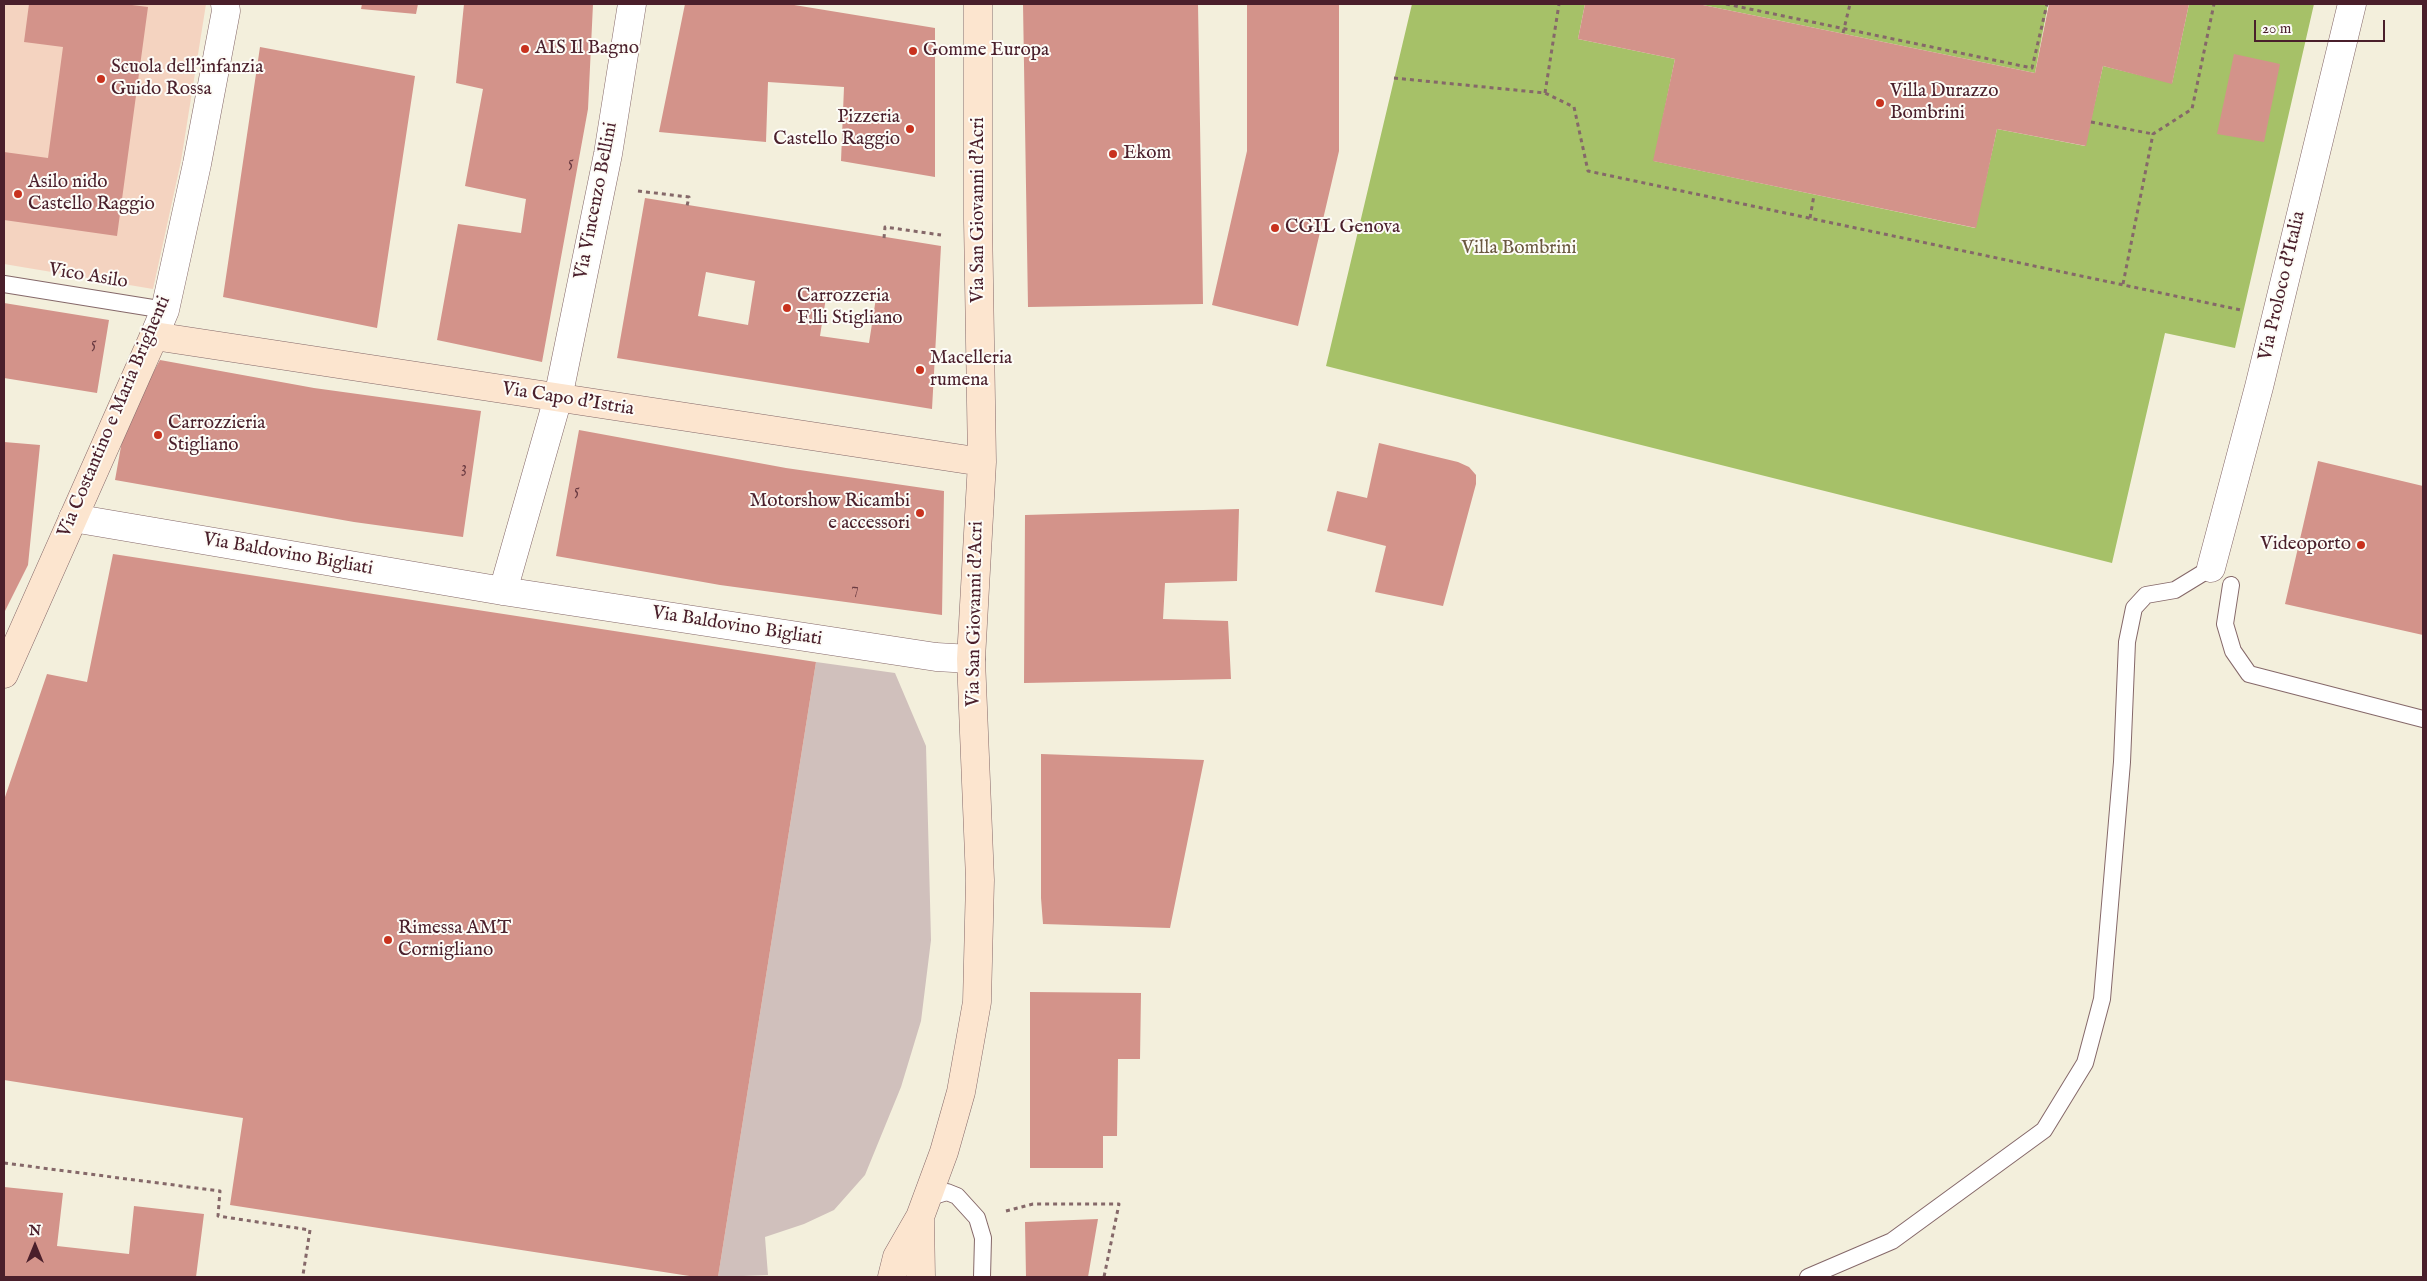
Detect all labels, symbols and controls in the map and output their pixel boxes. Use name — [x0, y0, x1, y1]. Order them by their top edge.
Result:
scale bar — [2257, 10, 2388, 42]
text: 20 m — [2262, 19, 2291, 38]
place label: AIS Il Bagno — [535, 38, 639, 60]
place label: Gomme Europa — [923, 40, 1049, 62]
marker: AIS Il Bagno — [519, 43, 531, 55]
marker: Gomme Europa — [907, 45, 919, 57]
place label: Scuola dell'infanzia Guido Rossa — [111, 57, 263, 101]
marker: Scuola dell'infanzia Guido Rossa — [95, 73, 107, 85]
place label: Villa Durazzo Bombrini — [1890, 81, 1998, 125]
marker: Villa Durazzo Bombrini — [1874, 97, 1886, 109]
place label: Pizzeria Castello Raggio — [773, 107, 900, 151]
street label: Via San Giovanni d'Acri — [968, 117, 990, 303]
street label: Via Vincenzo Bellini — [571, 120, 623, 282]
marker: Pizzeria Castello Raggio — [904, 123, 916, 135]
place label: Ekom — [1123, 143, 1171, 165]
marker: Ekom — [1107, 148, 1119, 160]
house number: 5 — [568, 154, 574, 174]
place label: Asilo nido Castello Raggio — [28, 172, 155, 216]
marker: Asilo nido Castello Raggio — [12, 188, 24, 200]
street label: Via Proloco d'Italia — [2255, 209, 2311, 363]
place label: CGIL Genova — [1285, 217, 1400, 239]
marker: CGIL Genova — [1269, 222, 1281, 234]
park label: Villa Bombrini — [1461, 238, 1577, 260]
street label: Vico Asilo — [47, 259, 129, 295]
place label: Carrozzeria F.lli Stigliano — [797, 286, 903, 330]
street label: Via Costantino e Maria Brighenti — [54, 293, 176, 541]
marker: Carrozzeria F.lli Stigliano — [781, 302, 793, 314]
house number: 5 — [91, 335, 97, 355]
place label: Macelleria rumena — [930, 348, 1012, 392]
marker: Macelleria rumena — [914, 364, 926, 376]
street label: Via Capo d'Istria — [500, 378, 636, 422]
place label: Carrozzieria Stigliano — [168, 413, 266, 457]
marker: Carrozzieria Stigliano — [152, 429, 164, 441]
house number: 3 — [461, 459, 467, 479]
house number: 5 — [574, 482, 580, 502]
place label: Motorshow Ricambi e accessori — [750, 491, 910, 535]
marker: Motorshow Ricambi e accessori — [914, 507, 926, 519]
street label: Via San Giovanni d'Acri — [963, 521, 989, 707]
street label: Via Baldovino Bigliati — [201, 529, 375, 581]
place label: Videoporto — [2260, 534, 2351, 556]
marker: Videoporto — [2355, 539, 2367, 551]
house number: 7 — [851, 580, 859, 600]
street label: Via Baldovino Bigliati — [650, 602, 824, 652]
place label: Rimessa AMT Cornigliano — [398, 918, 511, 962]
marker: Rimessa AMT Cornigliano — [382, 934, 394, 946]
north arrow — [10, 1221, 60, 1271]
text: N — [29, 1222, 41, 1240]

